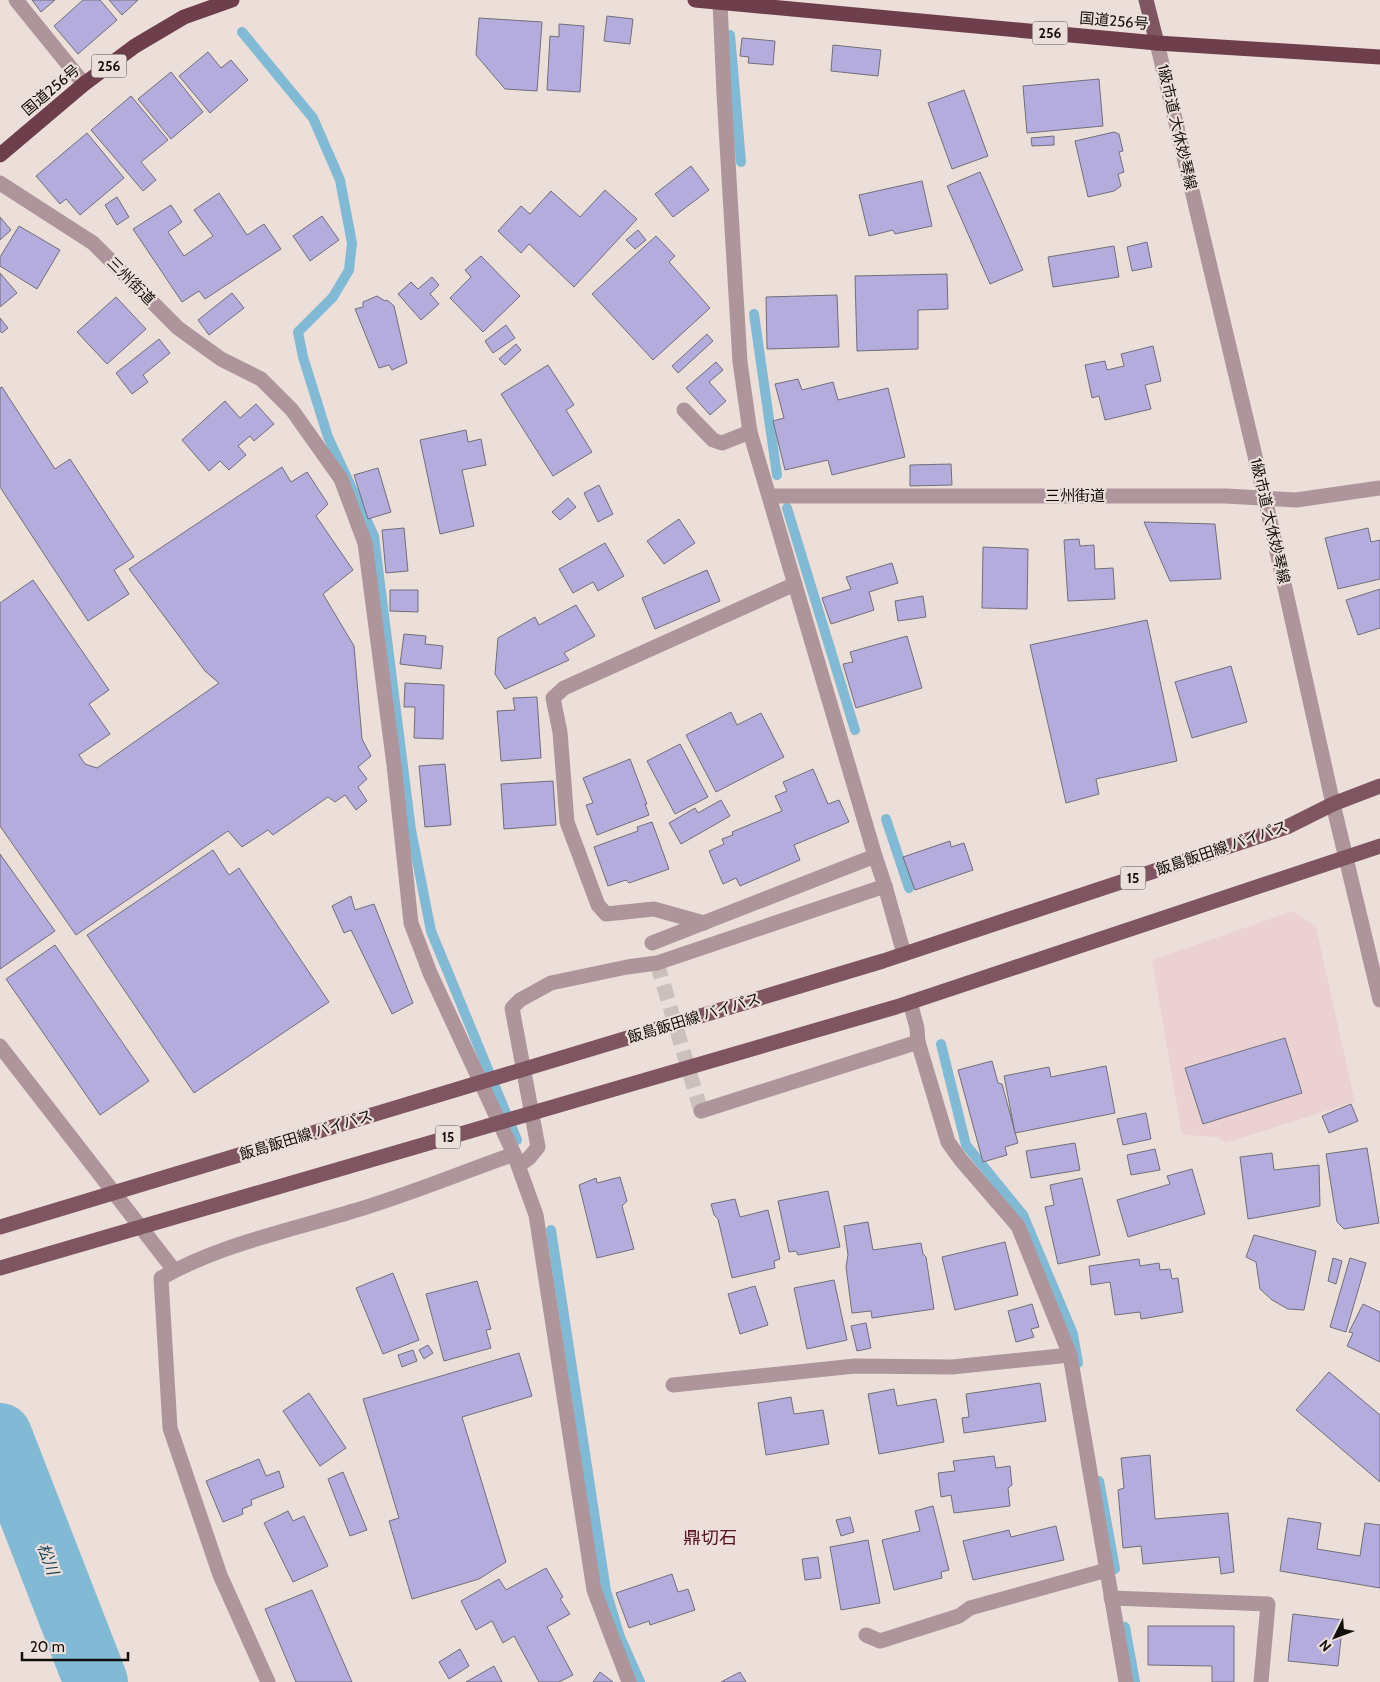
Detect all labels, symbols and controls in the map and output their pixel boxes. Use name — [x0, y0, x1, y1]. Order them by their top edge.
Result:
street label: 国道256号 — [1079, 9, 1149, 33]
road number: 256 — [1032, 22, 1068, 44]
road number: 256 — [92, 54, 126, 78]
street label: 国道256号 — [19, 61, 83, 119]
street label: 1級市道 大休妙琴線 — [1154, 62, 1200, 192]
street label: 三州街道 — [103, 253, 159, 309]
street label: 1級市道 大休妙琴線 — [1247, 456, 1293, 586]
street label: 三州街道 — [1045, 487, 1105, 505]
street label: 飯島飯田線 バイパス — [1154, 817, 1290, 879]
road number: 15 — [1120, 866, 1146, 890]
street label: 飯島飯田線 バイパス — [625, 989, 763, 1047]
street label: 飯島飯田線 バイパス — [237, 1106, 375, 1164]
road number: 15 — [436, 1126, 460, 1148]
district label: 鼎切石 — [683, 1527, 737, 1549]
water label: 松川 — [33, 1541, 63, 1579]
north arrow — [1310, 1612, 1360, 1662]
scale bar — [22, 1630, 129, 1662]
text: N — [1315, 1636, 1335, 1655]
text: 20 m — [30, 1638, 65, 1656]

